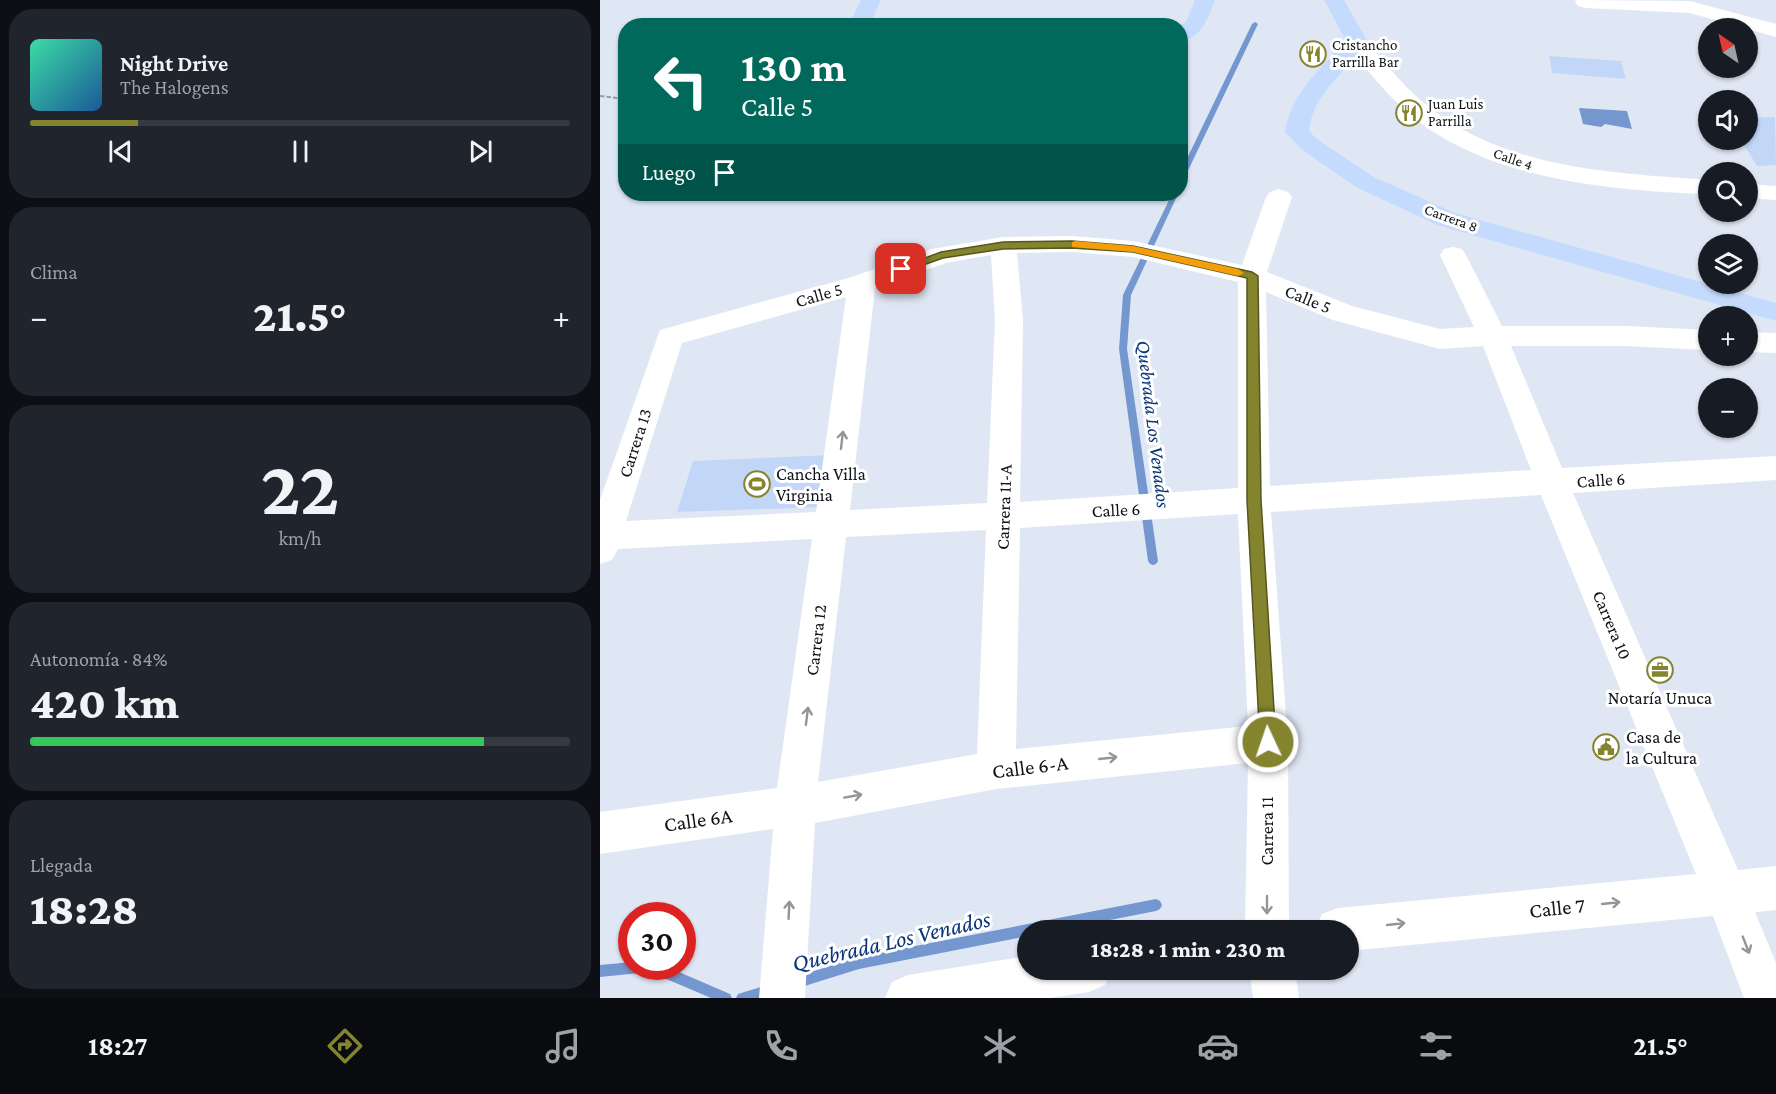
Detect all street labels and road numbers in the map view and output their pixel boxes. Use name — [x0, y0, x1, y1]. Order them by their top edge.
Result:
street label: Calle 4 — [1491, 145, 1535, 173]
street label: Carrera 8 — [1422, 201, 1480, 235]
street label: Calle 5 — [793, 279, 845, 311]
street label: Calle 5 — [1282, 281, 1334, 317]
street label: Carrera 13 — [614, 406, 656, 480]
street label: Carrera 11-A — [993, 463, 1016, 550]
street label: Calle 6 — [1576, 468, 1626, 492]
street label: Calle 6 — [1091, 499, 1141, 521]
street label: Carrera 10 — [1589, 587, 1635, 663]
street label: Carrera 12 — [802, 603, 830, 677]
street label: Calle 6-A — [991, 750, 1069, 784]
street label: Carrera 11 — [1257, 797, 1277, 865]
street label: Calle 6A — [662, 803, 734, 837]
street label: Calle 7 — [1528, 893, 1586, 923]

